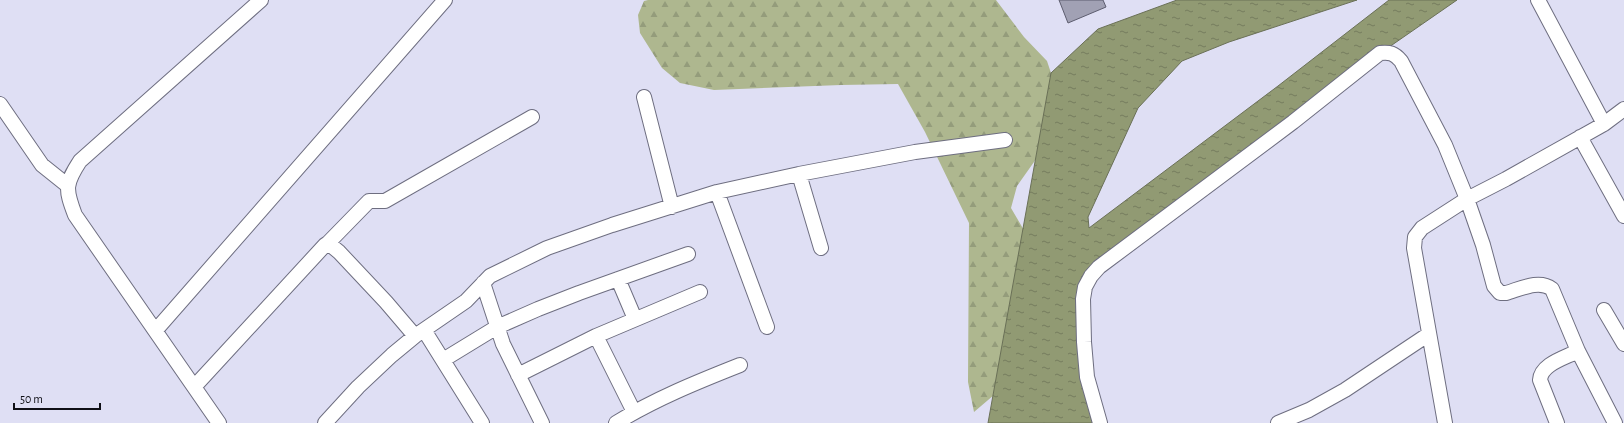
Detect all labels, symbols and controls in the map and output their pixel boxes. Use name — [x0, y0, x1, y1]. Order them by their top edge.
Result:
scale bar — [14, 385, 100, 411]
text: 50 m — [20, 393, 43, 405]

